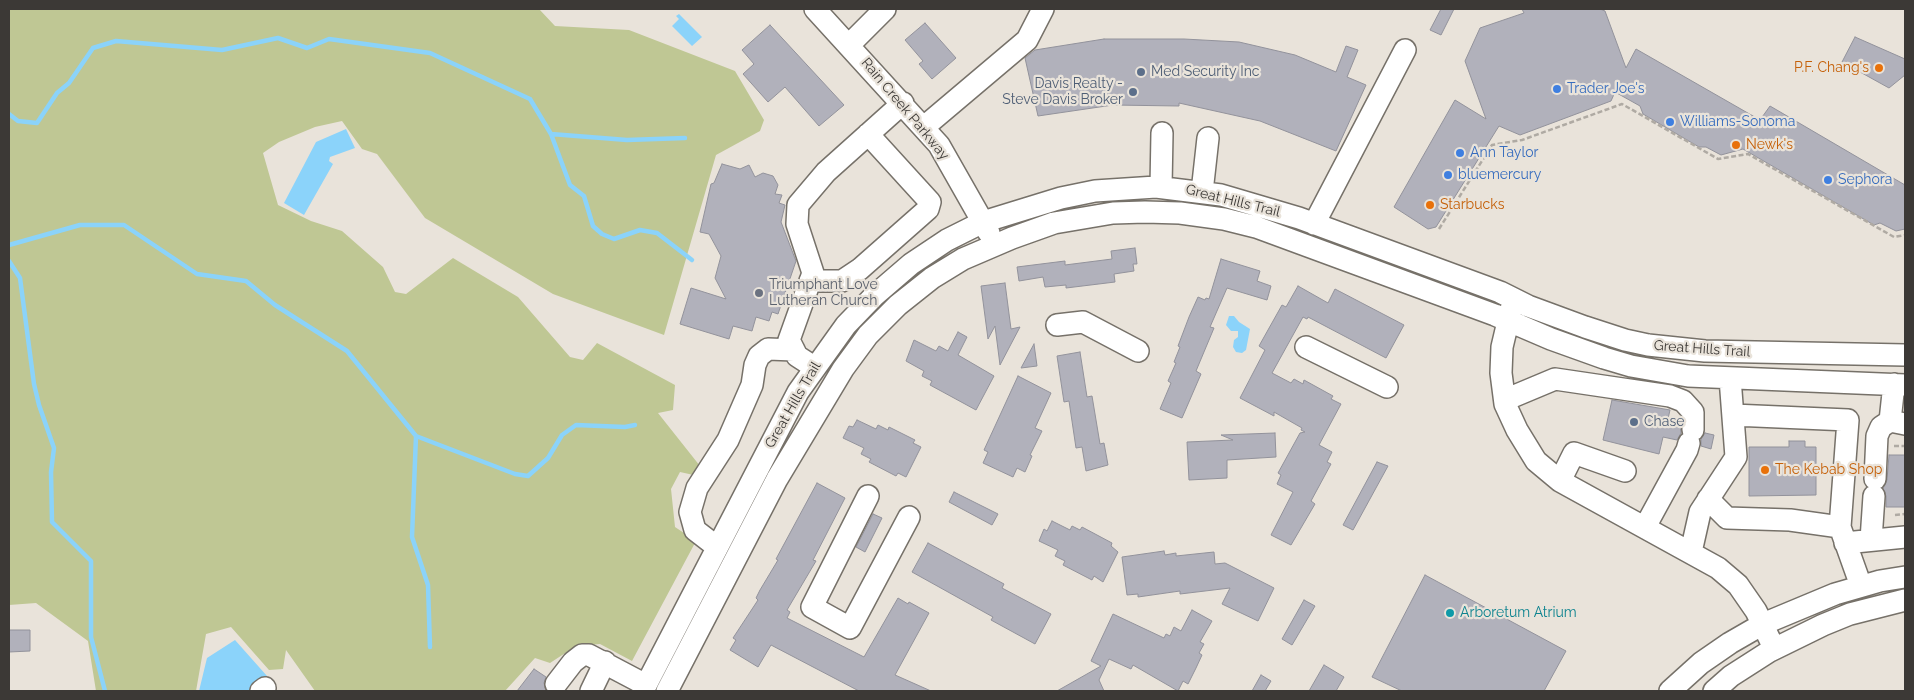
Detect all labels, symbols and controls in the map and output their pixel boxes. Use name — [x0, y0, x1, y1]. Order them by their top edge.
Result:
street label: Rain Creek Parkway — [857, 55, 953, 163]
place label: P.F. Chang's — [1794, 60, 1869, 76]
marker: P.F. Chang's — [1873, 62, 1885, 74]
place label: Med Security Inc — [1151, 64, 1260, 80]
marker: Med Security Inc — [1135, 66, 1147, 78]
place label: Davis Realty - Steve Davis Broker — [1002, 76, 1123, 108]
place label: Trader Joe's — [1567, 81, 1645, 97]
marker: Trader Joe's — [1551, 83, 1563, 95]
marker: Davis Realty - Steve Davis Broker — [1127, 86, 1139, 98]
place label: Williams-Sonoma — [1680, 114, 1795, 130]
marker: Williams-Sonoma — [1664, 116, 1676, 128]
place label: Newk's — [1746, 137, 1793, 153]
marker: Newk's — [1730, 139, 1742, 151]
place label: Ann Taylor — [1470, 145, 1538, 161]
marker: Ann Taylor — [1454, 147, 1466, 159]
place label: bluemercury — [1458, 167, 1541, 183]
marker: bluemercury — [1442, 169, 1454, 181]
place label: Sephora — [1838, 172, 1892, 188]
marker: Sephora — [1822, 174, 1834, 186]
street label: Great Hills Trail — [1184, 181, 1282, 221]
place label: Starbucks — [1440, 197, 1504, 213]
marker: Starbucks — [1424, 199, 1436, 211]
place label: Triumphant Love Lutheran Church — [769, 277, 878, 310]
marker: Triumphant Love Lutheran Church — [753, 287, 765, 299]
street label: Great Hills Trail — [1653, 337, 1751, 361]
street label: Great Hills Trail — [762, 359, 824, 451]
place label: Chase — [1644, 414, 1684, 430]
marker: Chase — [1628, 416, 1640, 428]
place label: The Kebab Shop — [1775, 462, 1882, 478]
marker: The Kebab Shop — [1759, 464, 1771, 476]
place label: Arboretum Atrium — [1460, 605, 1577, 621]
marker: Arboretum Atrium — [1444, 607, 1456, 619]

